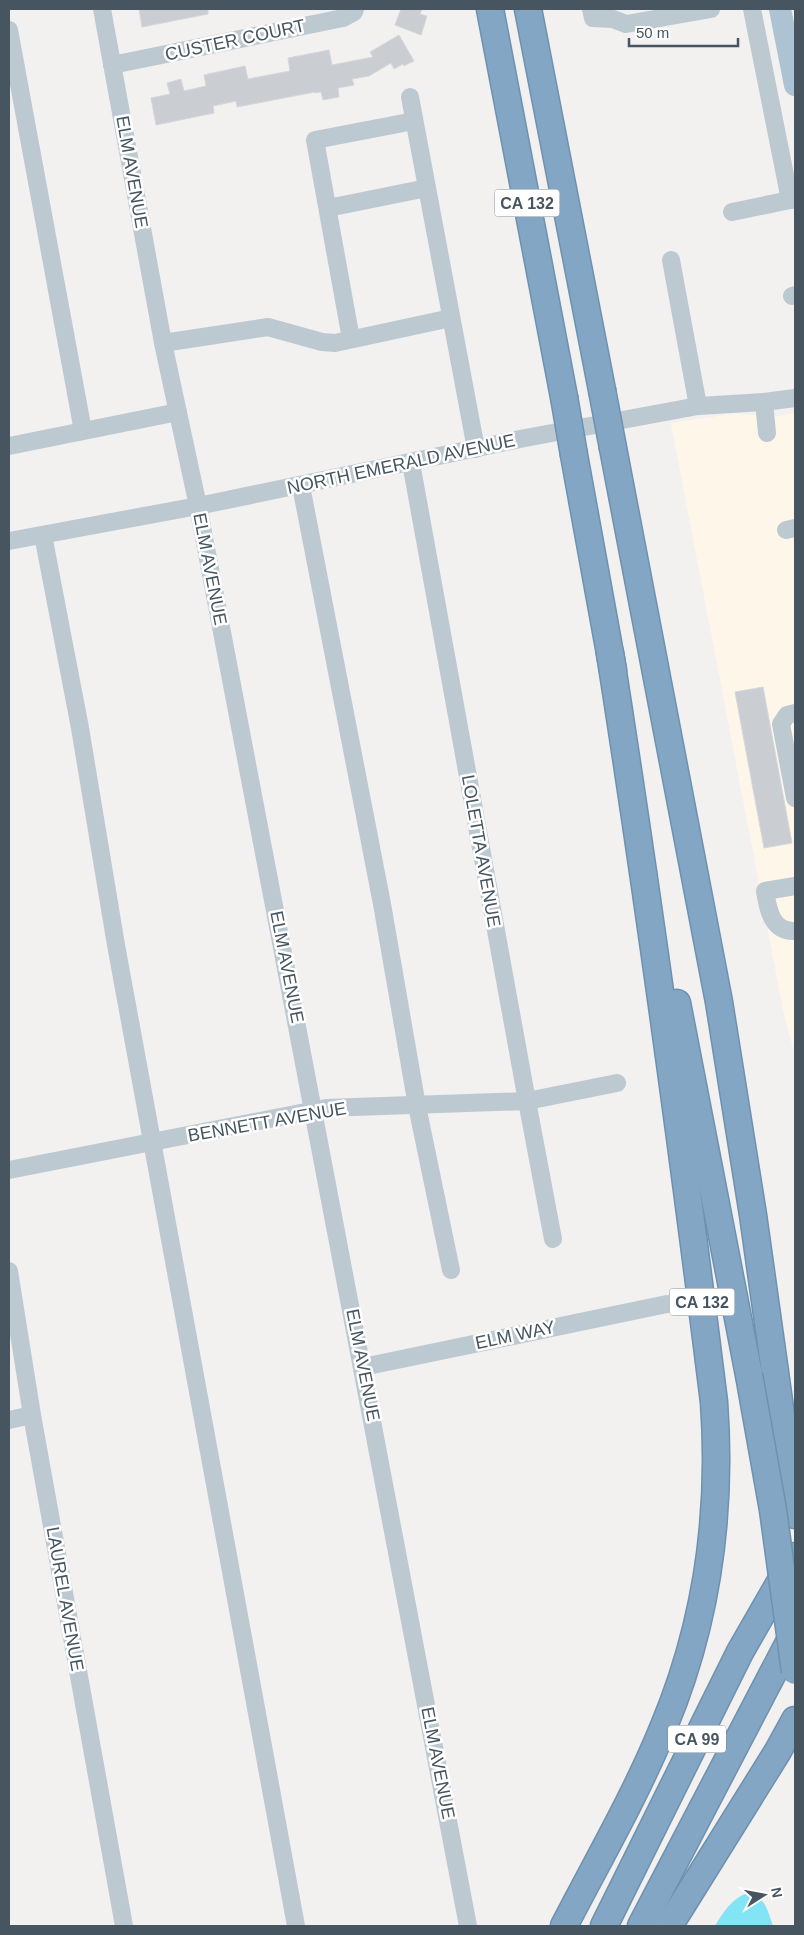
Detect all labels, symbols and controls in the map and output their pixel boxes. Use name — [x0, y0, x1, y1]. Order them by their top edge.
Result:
street label: CUSTER COURT — [163, 15, 307, 65]
scale bar — [629, 15, 738, 47]
text: 50 m — [636, 24, 669, 41]
street label: ELM AVENUE — [112, 114, 152, 230]
road number: CA 132 — [494, 190, 560, 217]
street label: NORTH EMERALD AVENUE — [285, 430, 517, 498]
street label: ELM AVENUE — [189, 511, 231, 627]
street label: LOLETTA AVENUE — [458, 773, 504, 929]
street label: ELM AVENUE — [266, 909, 308, 1025]
street label: BENNETT AVENUE — [186, 1098, 348, 1146]
road number: CA 132 — [670, 1288, 734, 1315]
street label: ELM AVENUE — [342, 1307, 384, 1423]
street label: ELM WAY — [473, 1317, 557, 1353]
street label: LAUREL AVENUE — [42, 1525, 88, 1673]
street label: ELM AVENUE — [417, 1705, 459, 1821]
road number: CA 99 — [668, 1726, 726, 1752]
north arrow — [739, 1870, 789, 1920]
text: N — [768, 1886, 786, 1899]

